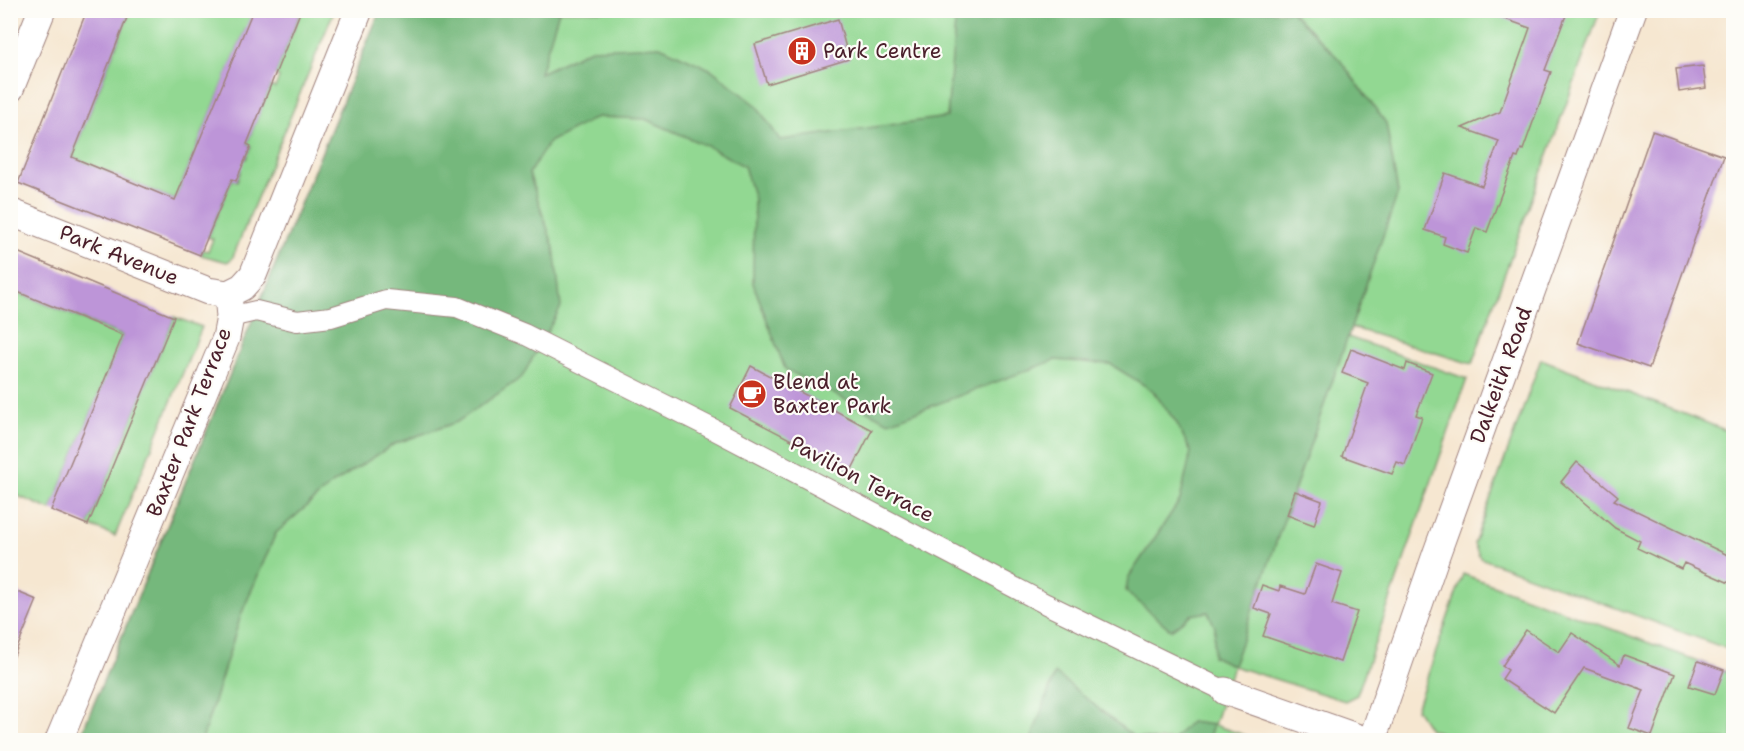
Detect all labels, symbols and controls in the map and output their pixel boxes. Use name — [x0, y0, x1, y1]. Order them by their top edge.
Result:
building icon: Park Centre — [786, 35, 818, 67]
place label: Park Centre — [823, 37, 942, 65]
street label: Park Avenue — [55, 218, 183, 292]
street label: Dalkeith Road — [1463, 303, 1539, 447]
street label: Baxter Park Terrace — [140, 323, 238, 521]
place label: Blend at Baxter Park — [773, 368, 892, 420]
cafe icon: Blend at Baxter Park — [736, 378, 768, 410]
street label: Pavilion Terrace — [785, 429, 939, 529]

